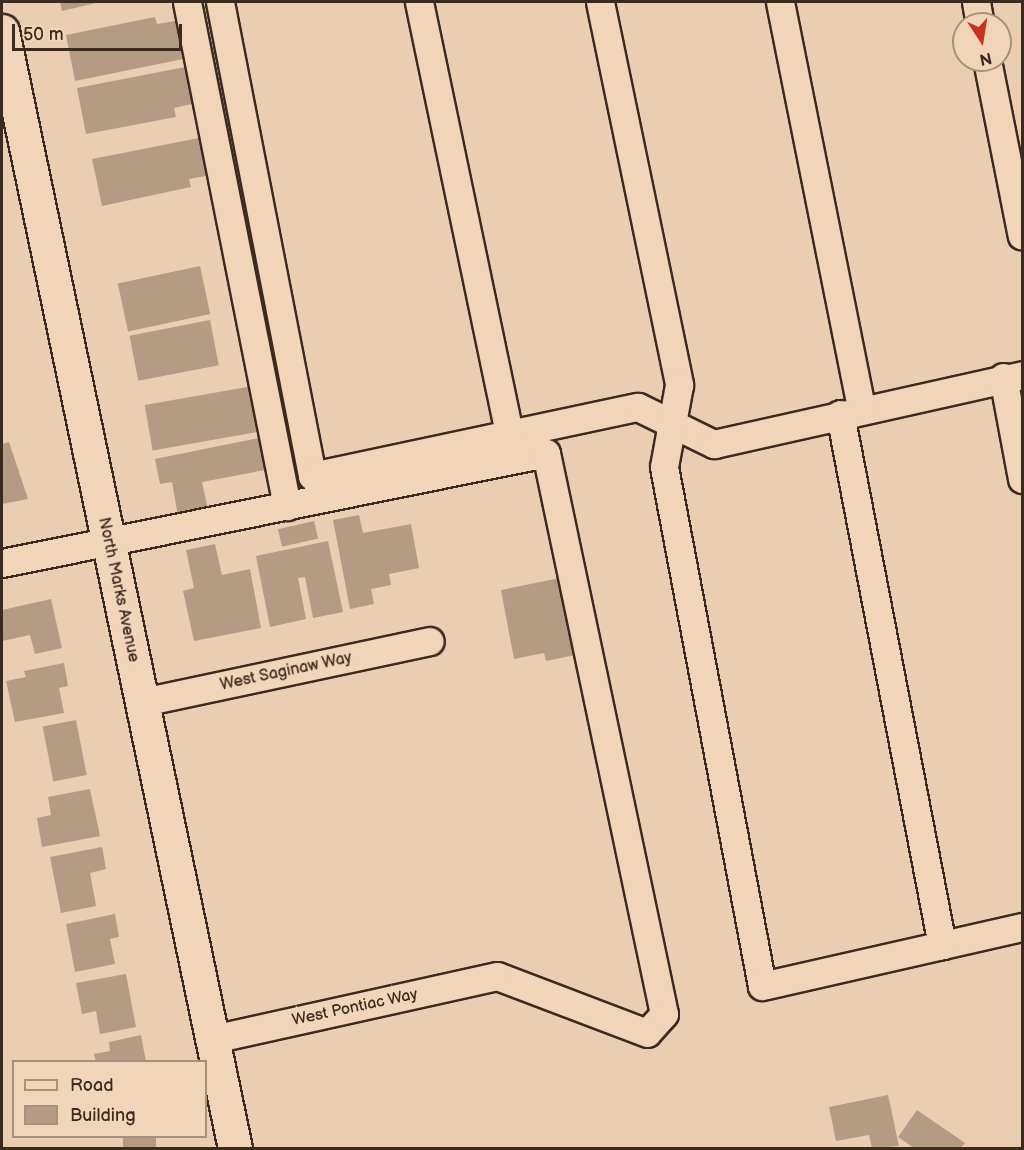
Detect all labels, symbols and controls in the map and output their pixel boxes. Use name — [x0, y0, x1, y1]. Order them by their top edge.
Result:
scale bar — [15, 12, 184, 50]
north arrow — [952, 12, 1012, 72]
text: 50 m — [23, 24, 64, 45]
text: N — [978, 48, 993, 69]
street label: North Marks Avenue — [93, 516, 143, 664]
street label: West Saginaw Way — [218, 649, 354, 695]
street label: West Pontiac Way — [290, 985, 420, 1031]
legend — [12, 1060, 207, 1138]
text: Road — [70, 1075, 114, 1096]
text: Building — [70, 1105, 136, 1126]

